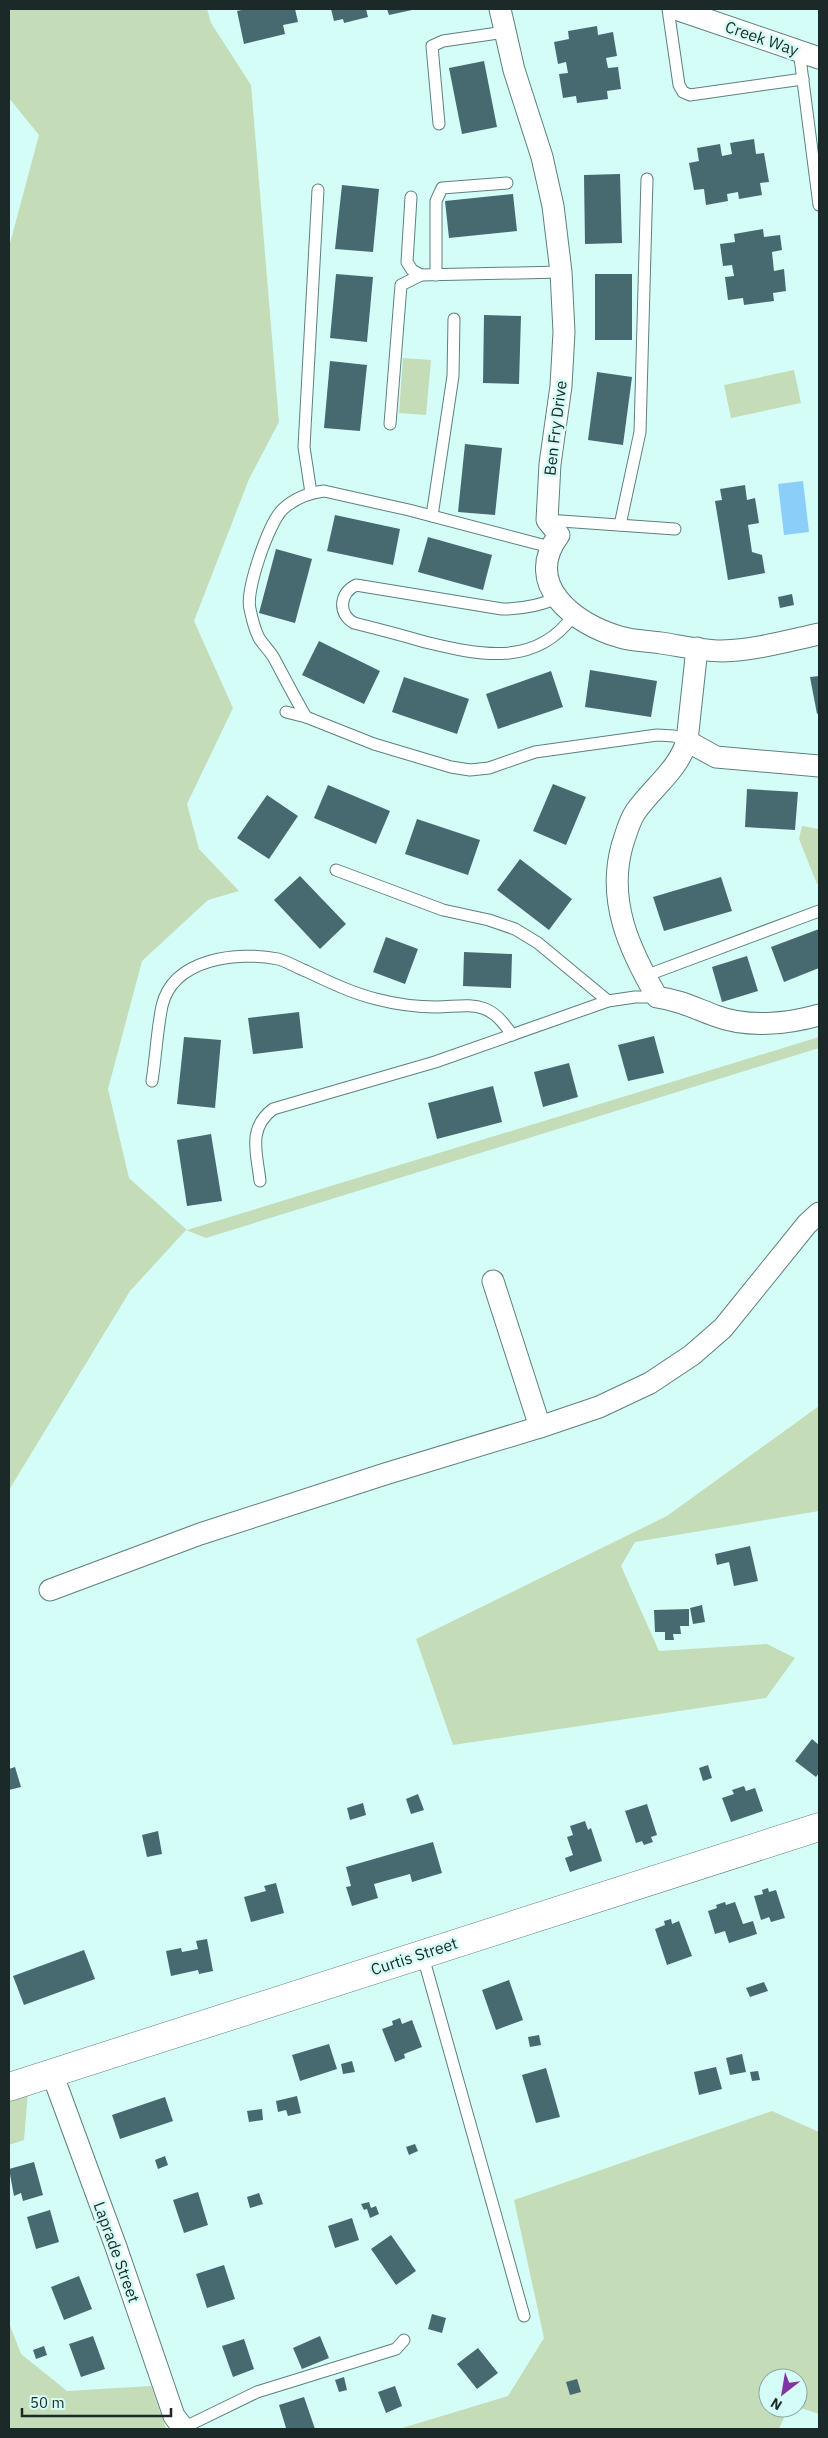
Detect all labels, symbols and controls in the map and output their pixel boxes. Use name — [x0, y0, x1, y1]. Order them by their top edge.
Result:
street label: Creek Way — [723, 16, 801, 60]
street label: Ben Fry Drive — [539, 379, 571, 477]
street label: Curtis Street — [368, 1933, 460, 1979]
street label: Laprade Street — [89, 2199, 145, 2305]
north arrow — [758, 2368, 808, 2418]
scale bar — [22, 2386, 171, 2418]
text: 50 m — [30, 2393, 65, 2412]
text: N — [767, 2394, 785, 2414]

